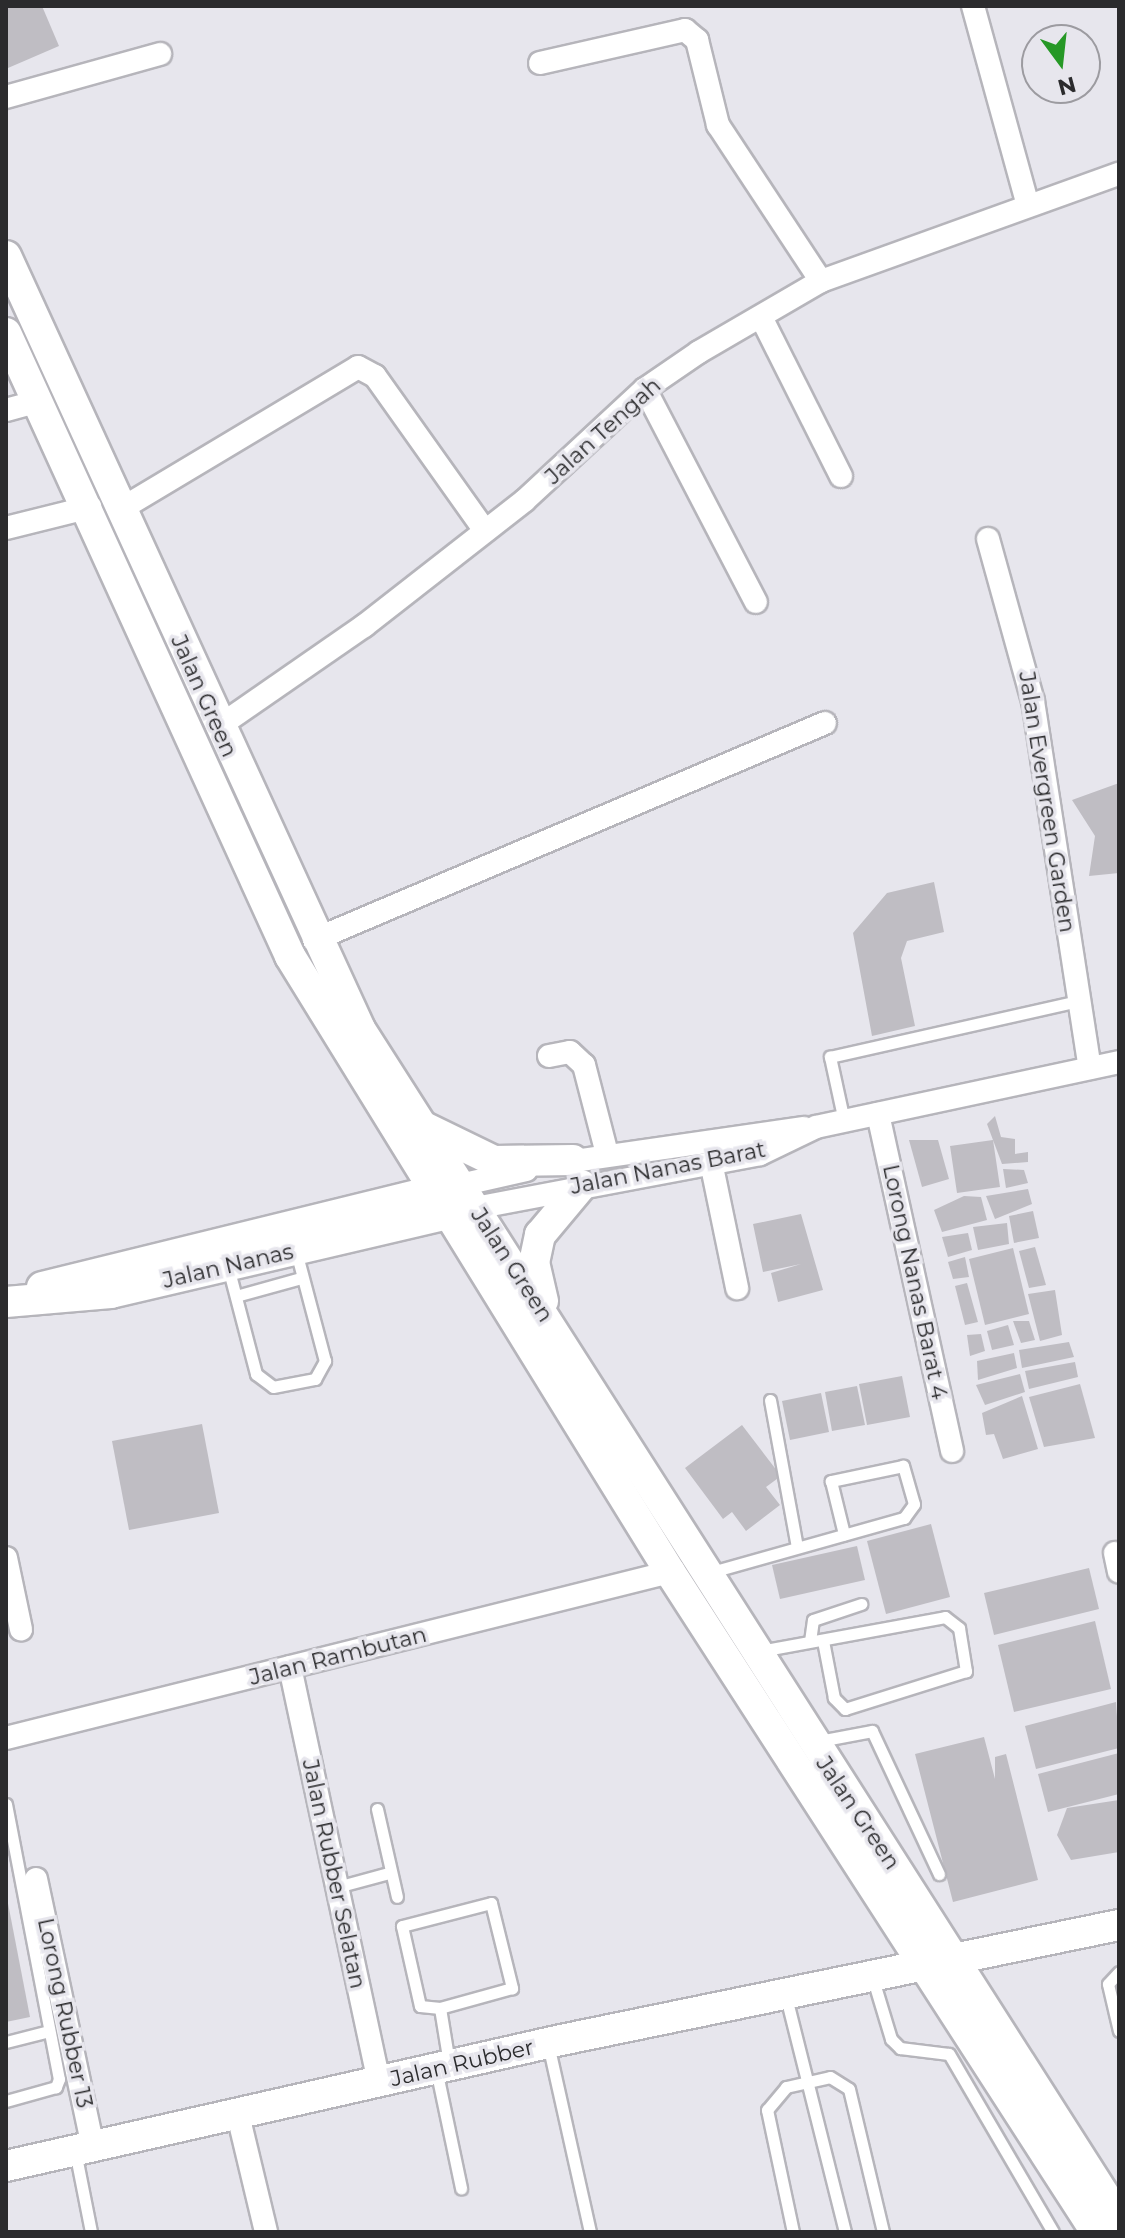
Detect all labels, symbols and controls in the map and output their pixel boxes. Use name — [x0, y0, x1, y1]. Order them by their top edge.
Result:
north arrow — [1021, 24, 1101, 104]
text: N — [1055, 70, 1079, 101]
street label: Jalan Tengah — [540, 372, 666, 490]
street label: Jalan Green — [165, 631, 243, 761]
street label: Jalan Evergreen Garden — [1013, 670, 1081, 934]
street label: Jalan Nanas Barat — [568, 1136, 768, 1200]
street label: Lorong Nanas Barat 4 — [877, 1162, 953, 1402]
street label: Jalan Green — [465, 1203, 559, 1327]
street label: Jalan Nanas — [160, 1238, 296, 1294]
street label: Jalan Rambutan — [247, 1621, 429, 1691]
street label: Jalan Green — [811, 1752, 905, 1874]
street label: Jalan Rubber Selatan — [297, 1757, 371, 1991]
street label: Lorong Rubber 13 — [32, 1916, 98, 2110]
street label: Jalan Rubber — [388, 2034, 536, 2092]

